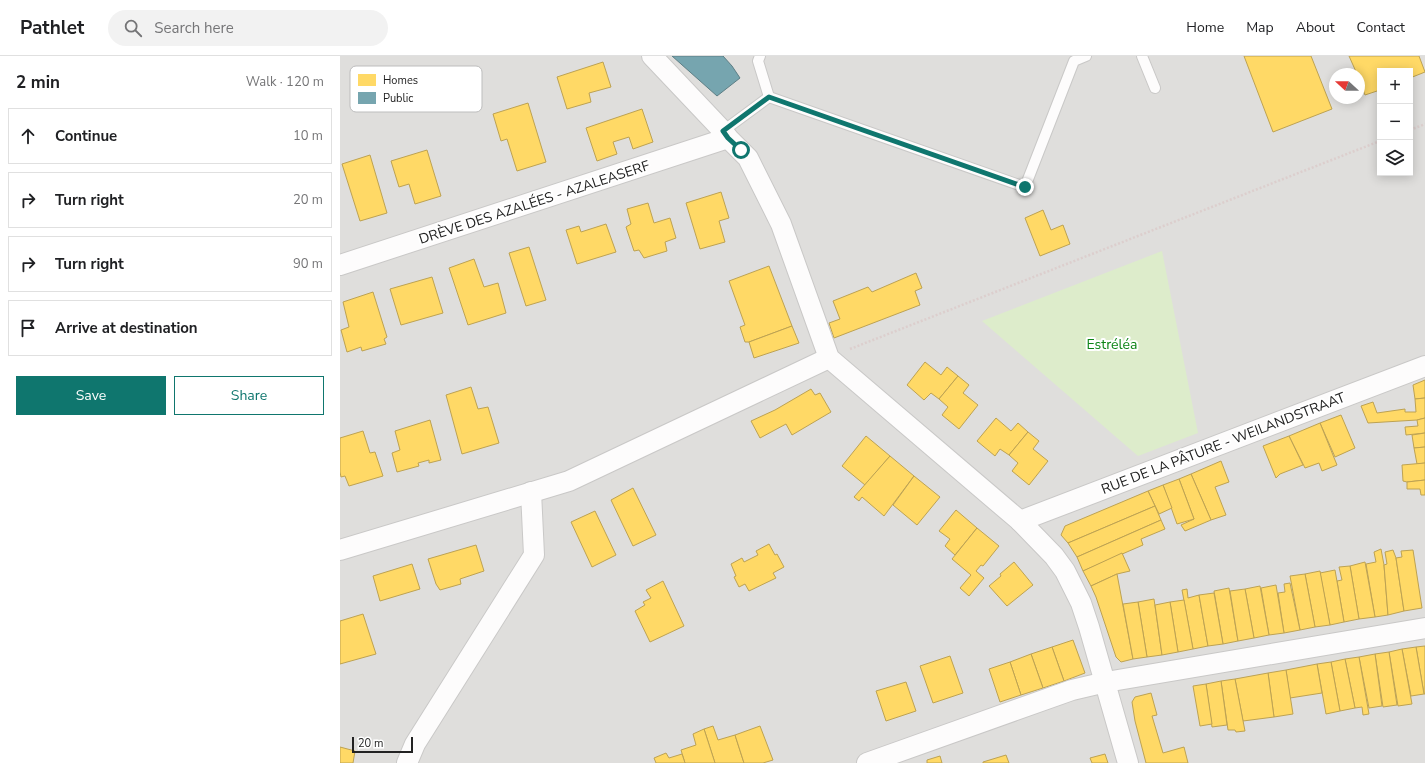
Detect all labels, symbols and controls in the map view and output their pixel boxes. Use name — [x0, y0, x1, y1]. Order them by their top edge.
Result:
search box — [108, 10, 388, 46]
text: Pathlet — [20, 15, 84, 41]
icon: search — [122, 17, 144, 39]
text: Search here — [154, 18, 234, 38]
text: Home — [1186, 18, 1224, 37]
text: Map — [1246, 18, 1274, 37]
text: About — [1296, 18, 1335, 37]
text: Contact — [1357, 18, 1405, 37]
legend — [350, 66, 482, 112]
north arrow — [1329, 68, 1365, 104]
map controls — [1377, 68, 1413, 176]
button: + — [1377, 68, 1413, 104]
text: 2 min — [16, 71, 60, 94]
text: Walk · 120 m — [246, 73, 324, 91]
text: Homes — [383, 73, 418, 88]
text: Public — [383, 91, 413, 106]
button: − — [1377, 104, 1413, 140]
icon: ahead — [17, 125, 39, 147]
text: Continue — [55, 126, 117, 146]
text: 10 m — [293, 127, 323, 145]
button: layers — [1377, 140, 1413, 176]
route start — [732, 141, 750, 159]
street label: DRÈVE DES AZALÉES - AZALEASERF — [416, 156, 652, 249]
route end — [1016, 178, 1034, 196]
icon: right — [17, 189, 39, 211]
text: Turn right — [55, 190, 124, 210]
text: 20 m — [293, 191, 323, 209]
icon: right — [17, 253, 39, 275]
text: Turn right — [55, 254, 124, 274]
text: 90 m — [293, 255, 323, 273]
icon: arrive — [17, 317, 39, 339]
text: Arrive at destination — [55, 318, 198, 338]
park label: Estréléa — [1087, 335, 1137, 354]
button: Save — [16, 376, 166, 415]
button: Share — [174, 376, 324, 415]
street label: RUE DE LA PÂTURE - WEILANDSTRAAT — [1098, 388, 1349, 499]
scale bar — [352, 735, 413, 754]
text: 20 m — [358, 736, 383, 751]

